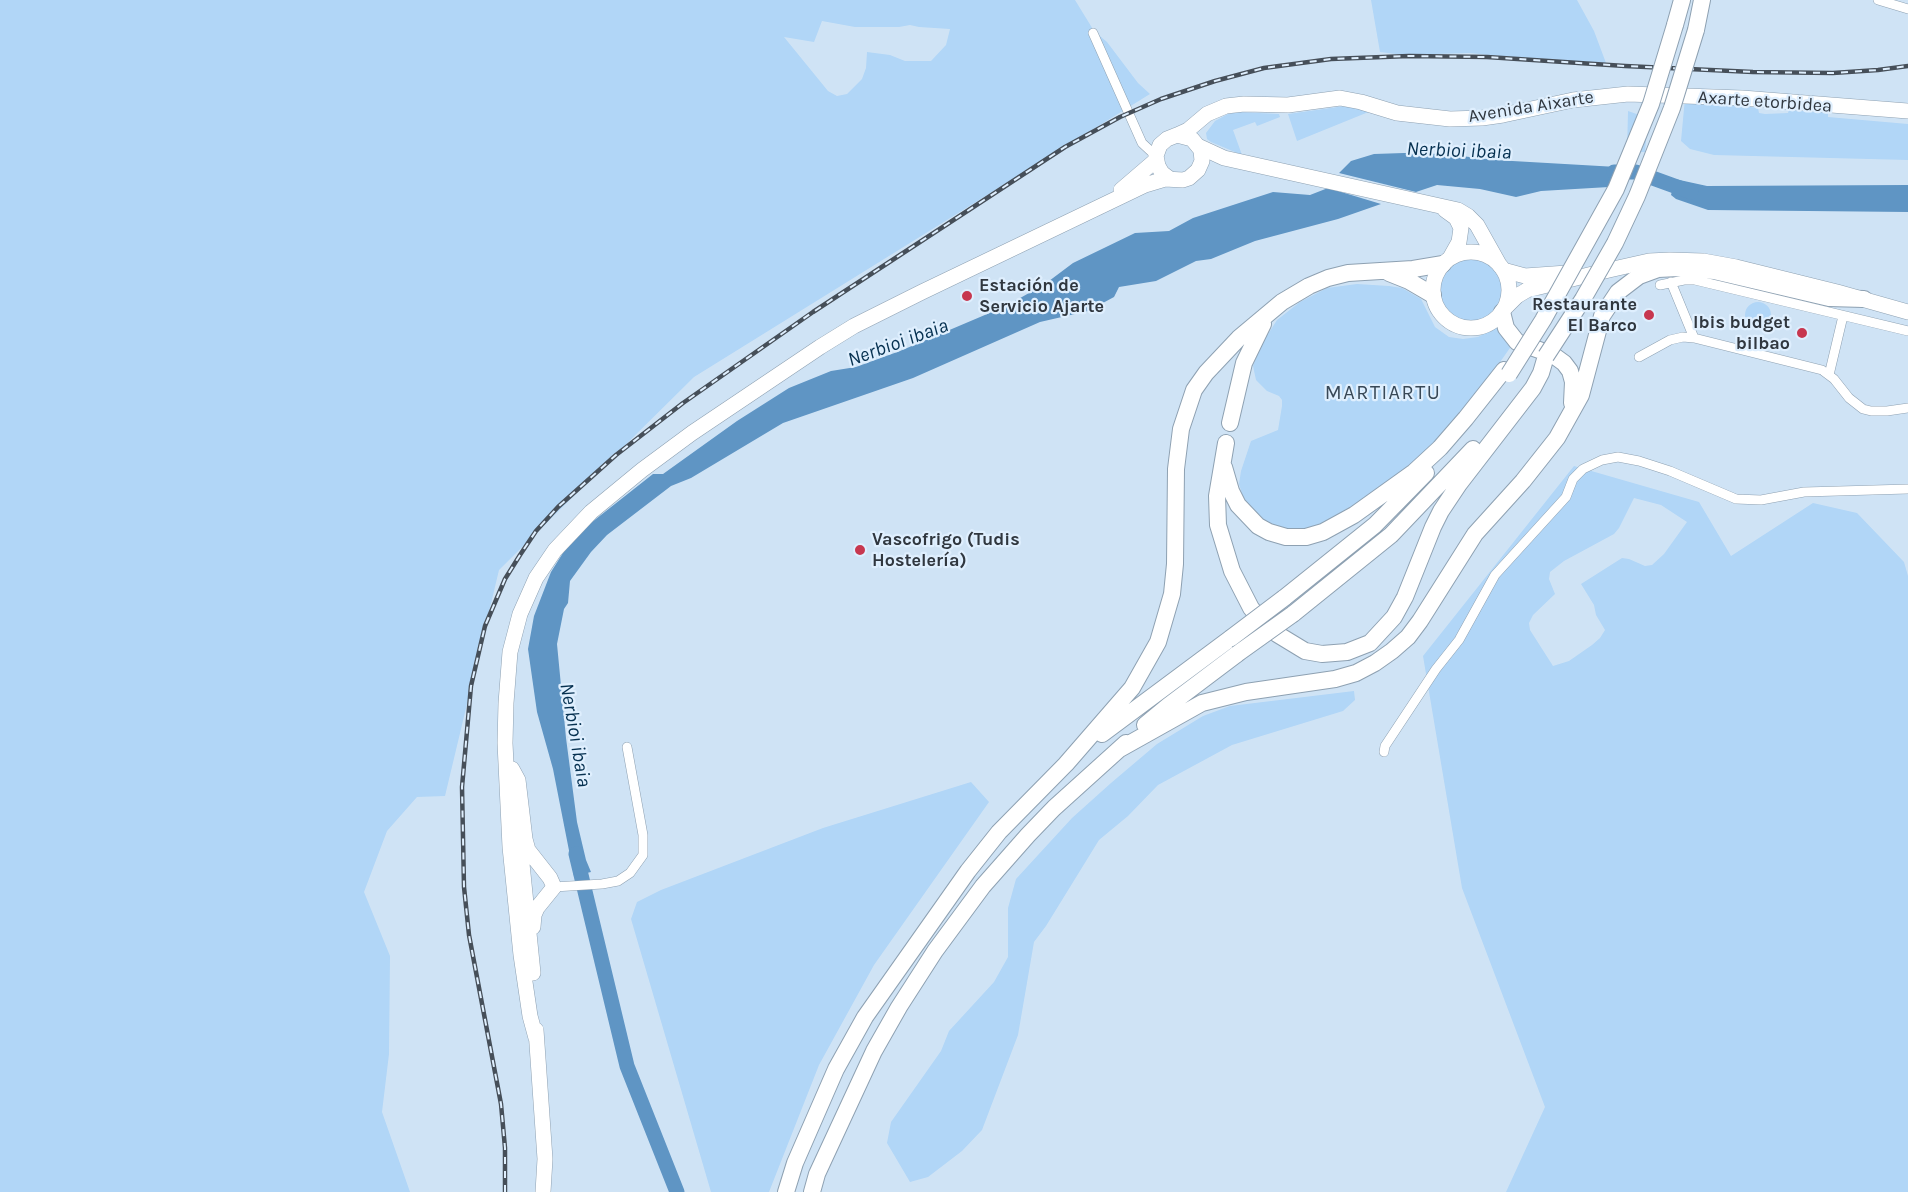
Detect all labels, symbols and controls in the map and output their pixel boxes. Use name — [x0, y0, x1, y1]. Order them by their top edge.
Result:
street label: Avenida Aixarte — [1467, 86, 1595, 128]
street label: Axarte etorbidea — [1697, 87, 1833, 117]
water label: Nerbioi ibaia — [1406, 137, 1512, 165]
place label: Estación de Servicio Ajarte — [979, 275, 1104, 318]
marker: Estación de Servicio Ajarte — [960, 289, 974, 303]
place label: Restaurante El Barco — [1532, 294, 1637, 336]
marker: Restaurante El Barco — [1642, 308, 1656, 322]
place label: Ibis budget bilbao — [1693, 312, 1790, 354]
water label: Nerbioi ibaia — [844, 314, 952, 372]
marker: Ibis budget bilbao — [1795, 326, 1809, 340]
district label: MARTIARTU — [1325, 381, 1441, 405]
place label: Vascofrigo (Tudis Hostelería) — [872, 529, 1020, 572]
marker: Vascofrigo (Tudis Hostelería) — [853, 543, 867, 557]
water label: Nerbioi ibaia — [554, 681, 596, 789]

